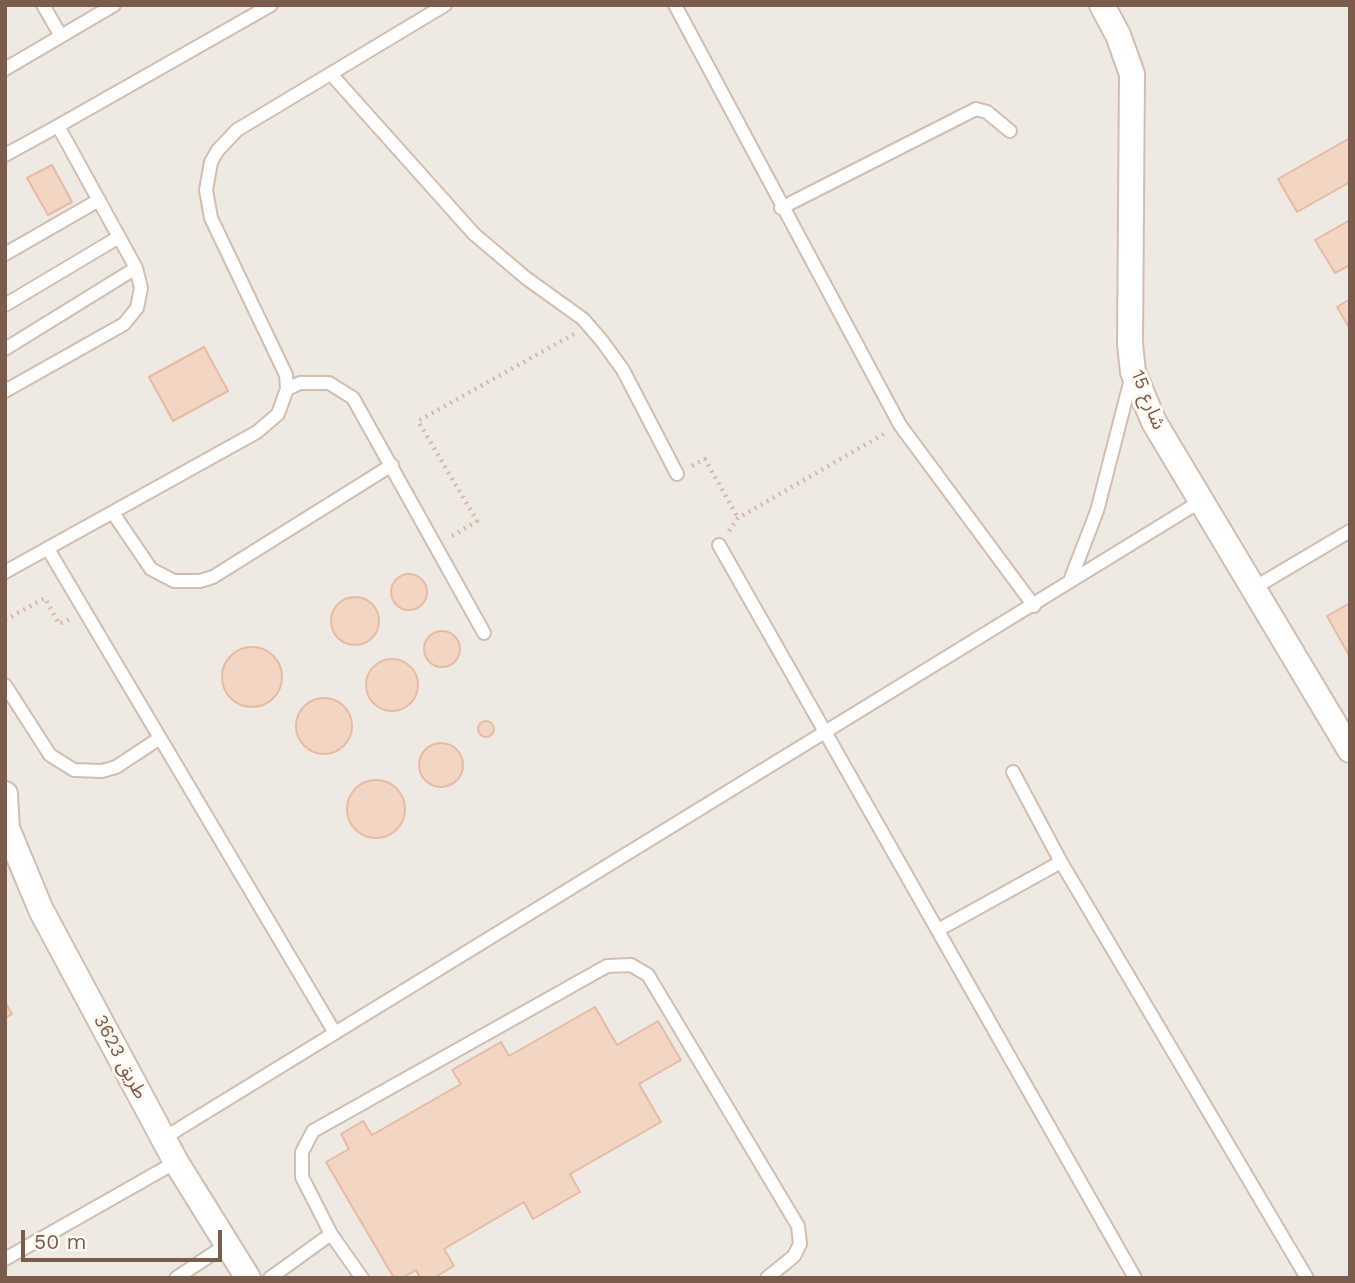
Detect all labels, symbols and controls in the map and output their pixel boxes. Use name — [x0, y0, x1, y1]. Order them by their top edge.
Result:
street label: شارع 15 — [1126, 367, 1170, 433]
street label: طريق 3623 — [88, 1011, 152, 1103]
scale bar — [24, 1216, 226, 1260]
text: 50 m — [34, 1229, 86, 1254]

